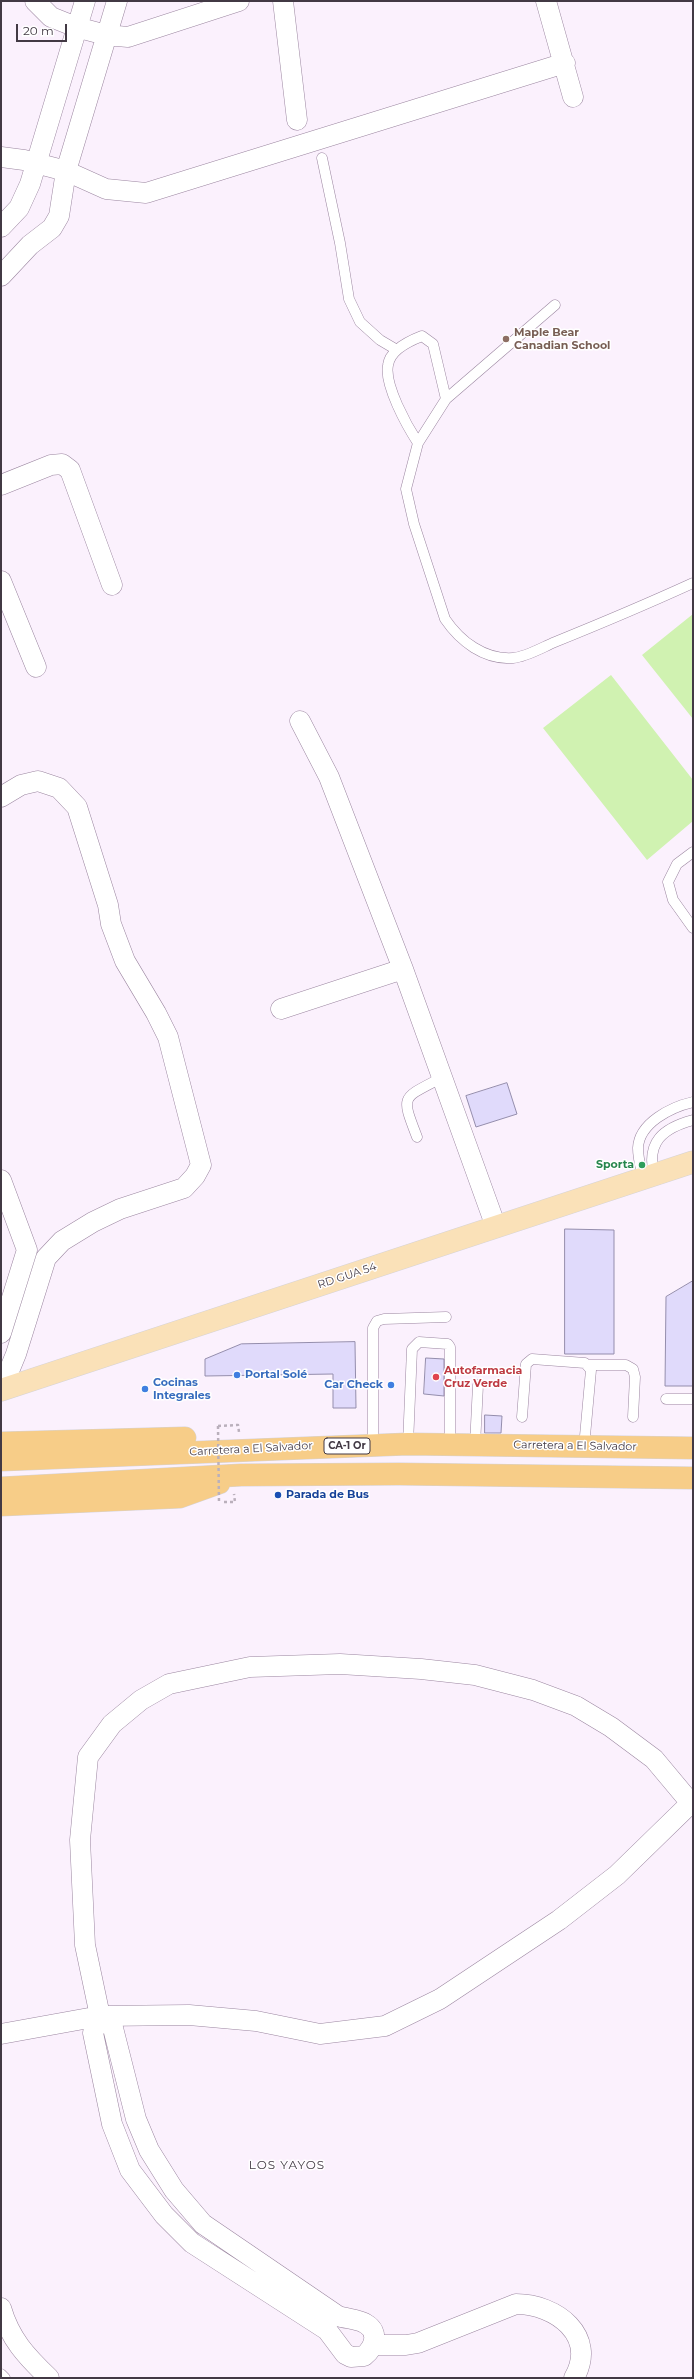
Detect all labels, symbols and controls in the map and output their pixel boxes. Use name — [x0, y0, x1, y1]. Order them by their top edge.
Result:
scale bar — [18, 16, 69, 42]
text: 20 m — [23, 23, 54, 38]
place label: Maple Bear Canadian School — [514, 326, 610, 352]
marker: Maple Bear Canadian School — [501, 334, 511, 344]
place label: Sporta — [596, 1158, 634, 1172]
marker: Sporta — [637, 1160, 647, 1170]
street label: RD GUA 54 — [316, 1260, 378, 1292]
place label: Autofarmacia Cruz Verde — [444, 1364, 522, 1390]
place label: Portal Solé — [245, 1368, 307, 1382]
marker: Portal Solé — [232, 1370, 242, 1380]
marker: Autofarmacia Cruz Verde — [431, 1372, 441, 1382]
place label: Cocinas Integrales — [153, 1376, 211, 1402]
place label: Car Check — [324, 1378, 383, 1392]
marker: Car Check — [386, 1380, 396, 1390]
marker: Cocinas Integrales — [140, 1384, 150, 1394]
road number: CA-1 Or — [324, 1438, 370, 1454]
street label: Carretera a El Salvador — [513, 1438, 637, 1454]
street label: Carretera a El Salvador — [189, 1439, 313, 1459]
place label: Parada de Bus — [286, 1488, 369, 1502]
marker: Parada de Bus — [273, 1490, 283, 1500]
district label: LOS YAYOS — [249, 2158, 325, 2172]

